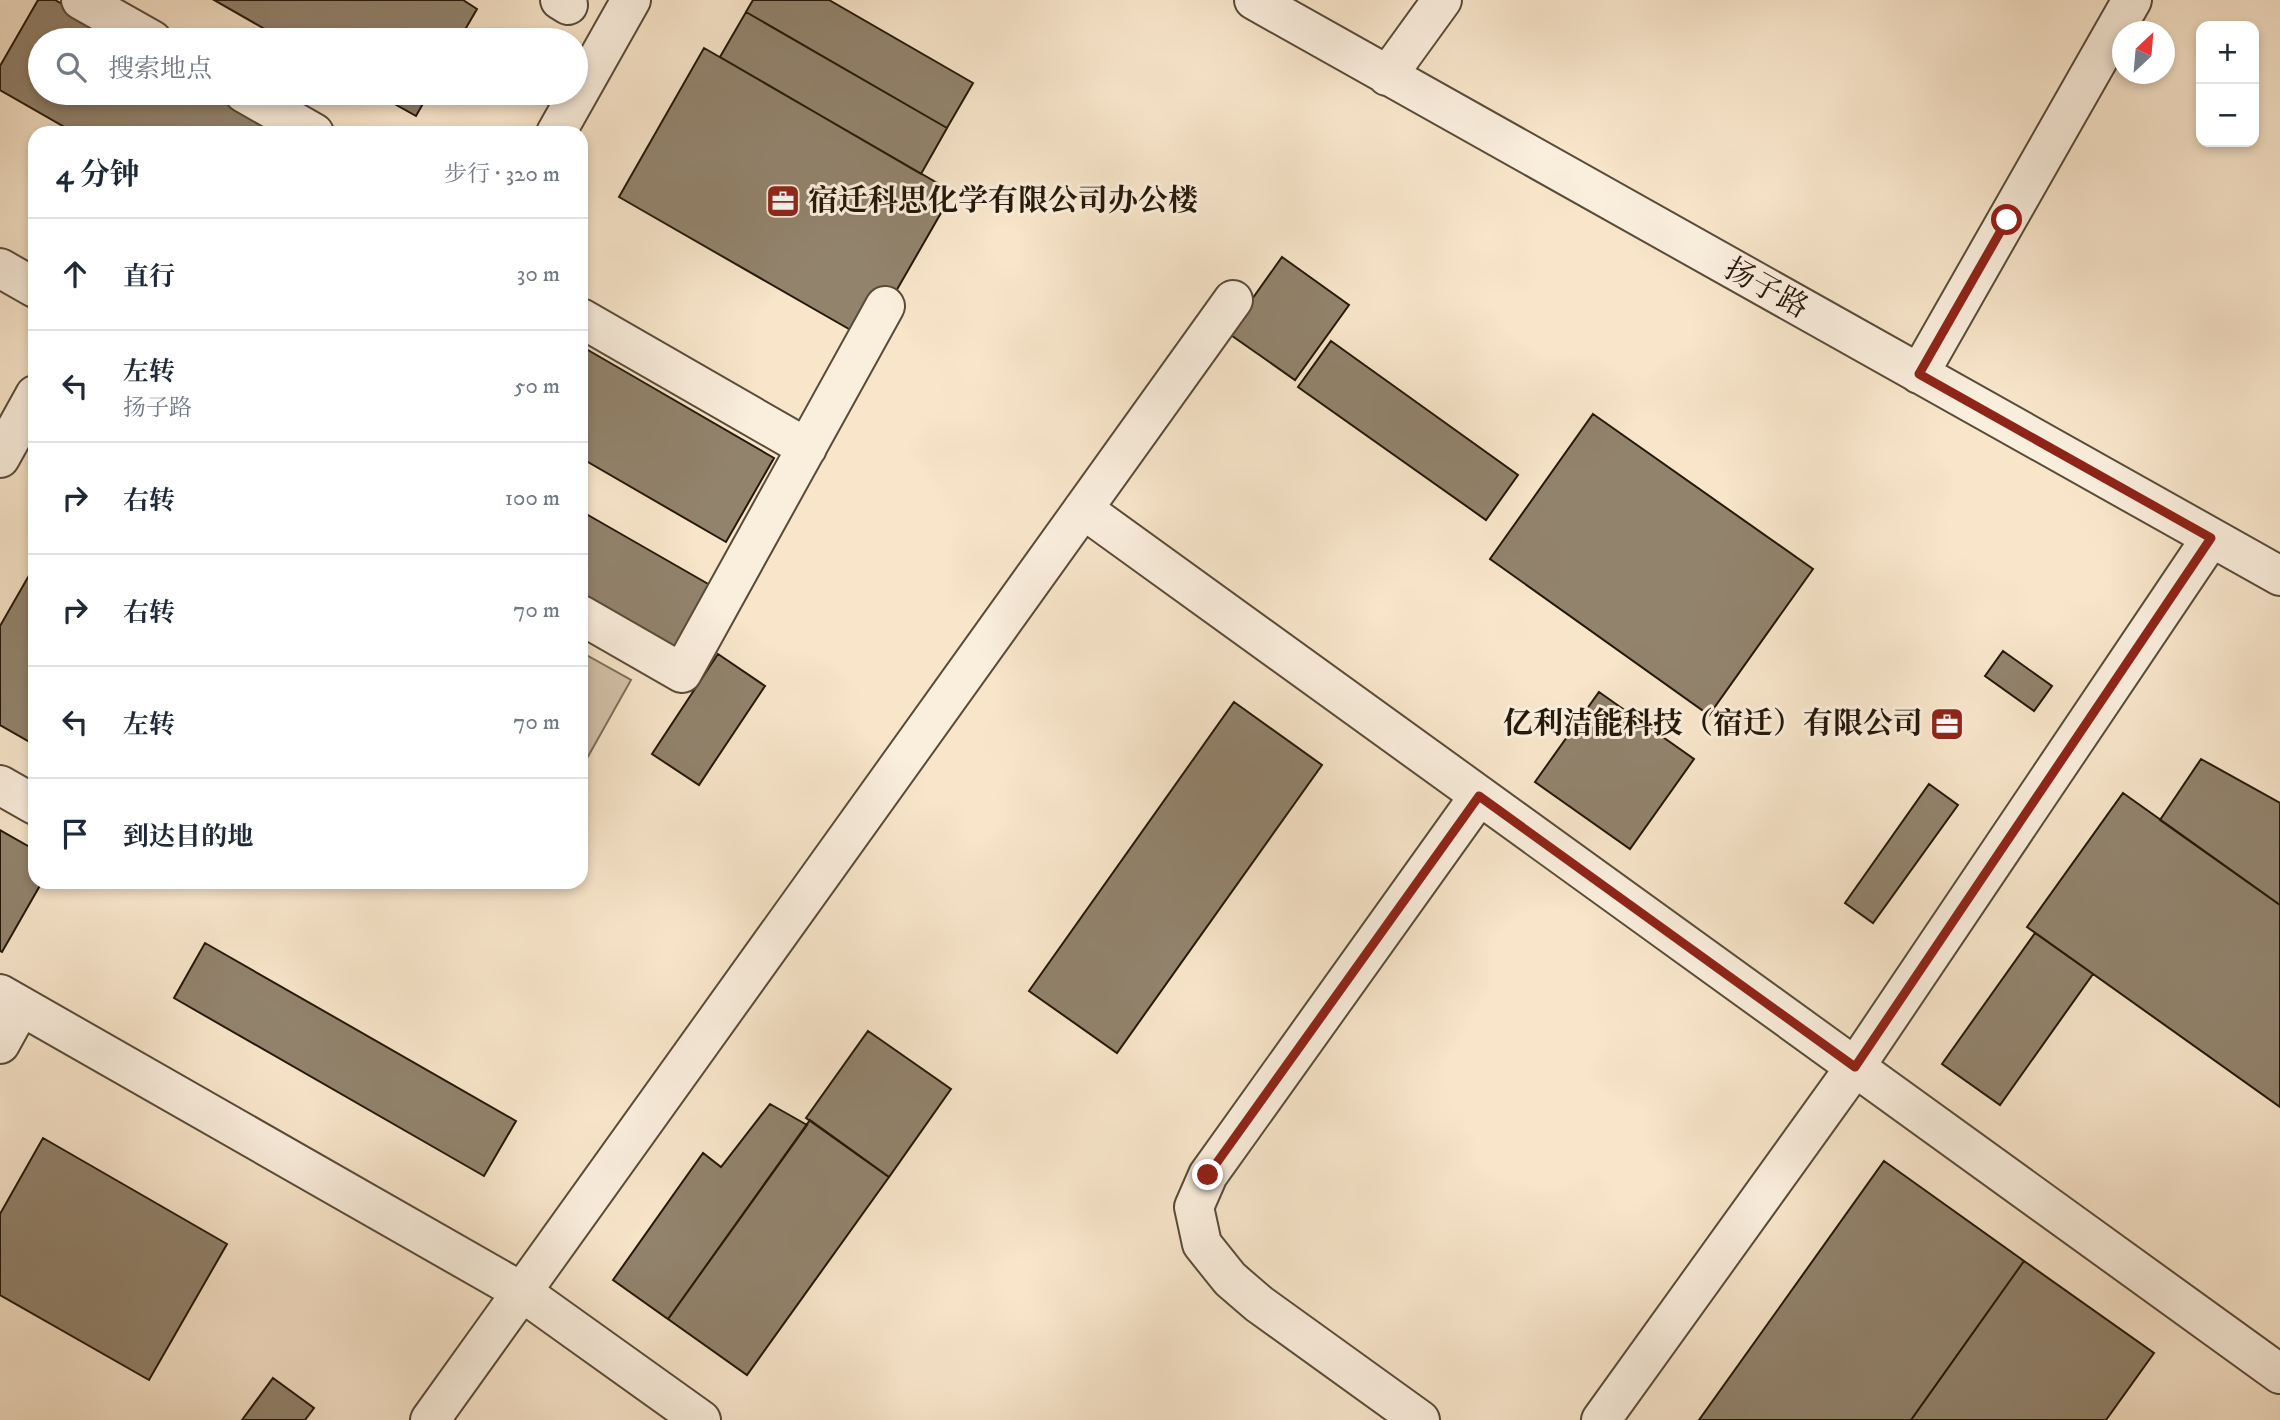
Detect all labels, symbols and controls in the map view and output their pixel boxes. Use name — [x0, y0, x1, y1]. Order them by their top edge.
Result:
north arrow — [2112, 21, 2175, 84]
map controls — [2196, 21, 2259, 147]
button: + — [2196, 21, 2259, 84]
search box — [28, 28, 588, 105]
icon: search — [52, 48, 90, 86]
text: 搜索地点 — [108, 53, 212, 86]
button: − — [2196, 84, 2259, 147]
text: 4 分钟 — [56, 157, 140, 194]
text: 步行 · 320 m — [444, 160, 560, 189]
office icon: 宿迁科思化学有限公司办公楼 — [764, 182, 802, 220]
place label: 宿迁科思化学有限公司办公楼 — [808, 183, 1198, 220]
route start — [1991, 204, 2022, 235]
street label: 扬子路 — [1718, 251, 1814, 327]
icon: ahead — [56, 255, 94, 293]
text: 30 m — [517, 260, 560, 289]
text: 直行 — [123, 261, 175, 294]
text: 左转 — [123, 356, 175, 389]
icon: left — [56, 367, 94, 405]
text: 50 m — [514, 372, 560, 401]
text: 扬子路 — [123, 394, 192, 423]
icon: right — [56, 479, 94, 517]
text: 100 m — [505, 484, 560, 513]
text: 右转 — [123, 485, 175, 518]
icon: right — [56, 591, 94, 629]
text: 70 m — [513, 596, 560, 625]
text: 右转 — [123, 597, 175, 630]
icon: left — [56, 703, 94, 741]
office icon: 亿利洁能科技（宿迁）有限公司 — [1928, 705, 1966, 743]
place label: 亿利洁能科技（宿迁）有限公司 — [1503, 706, 1923, 743]
text: 70 m — [513, 708, 560, 737]
text: 左转 — [123, 709, 175, 742]
icon: arrive — [56, 815, 94, 853]
text: 到达目的地 — [123, 821, 253, 854]
route end — [1192, 1159, 1223, 1190]

